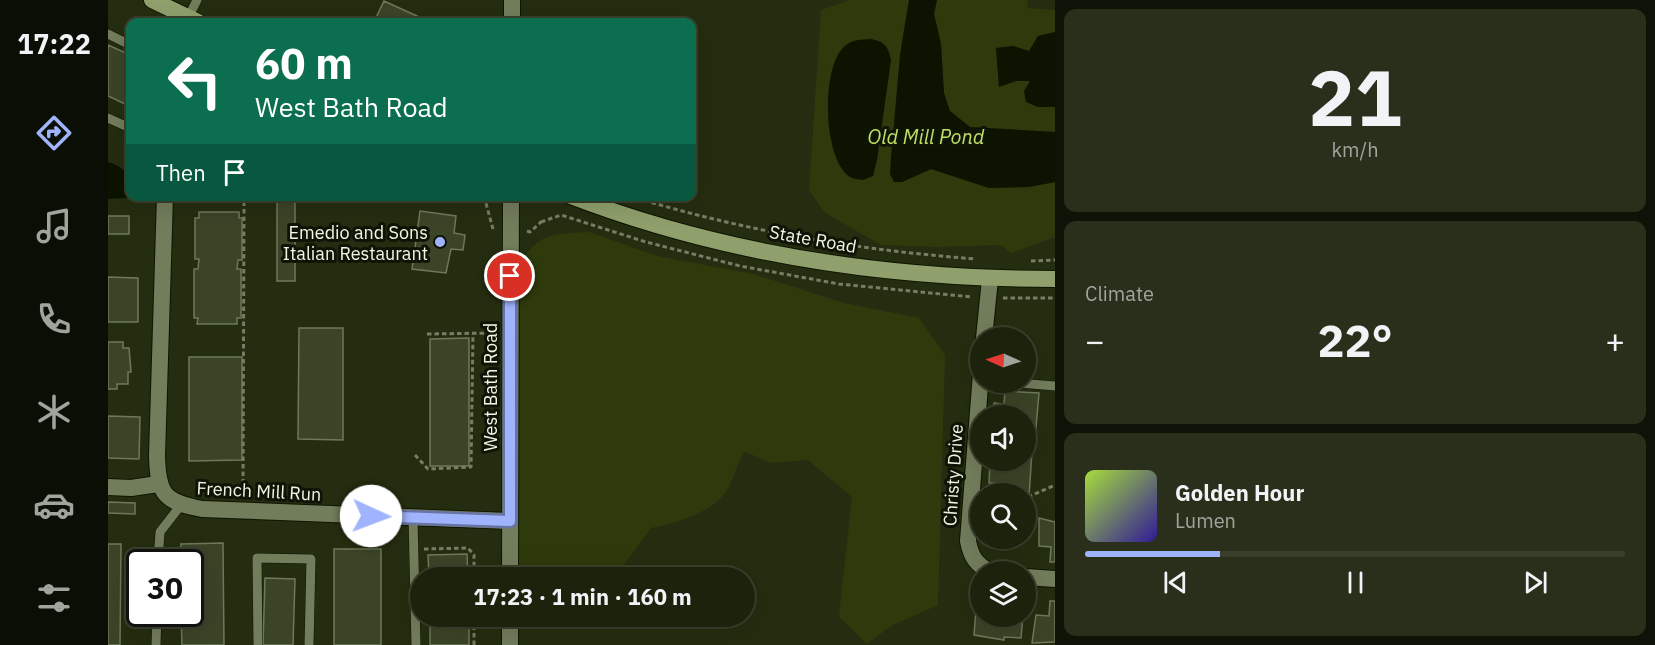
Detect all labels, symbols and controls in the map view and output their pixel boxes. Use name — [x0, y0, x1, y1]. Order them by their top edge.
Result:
text: 17:22 — [17, 26, 91, 61]
text: 60 m — [255, 36, 353, 91]
icon: left — [156, 42, 234, 120]
text: 21 — [1308, 46, 1402, 147]
text: West Bath Road — [255, 89, 448, 124]
icon: directions — [33, 112, 75, 154]
water label: Old Mill Pond — [868, 123, 985, 150]
text: km/h — [1331, 136, 1379, 163]
icon: arrive — [218, 156, 251, 189]
text: Then — [156, 158, 206, 187]
icon: music — [33, 205, 75, 247]
street label: State Road — [768, 220, 858, 258]
place label: Emedio and Sons Italian Restaurant — [283, 221, 428, 265]
marker: Emedio and Sons Italian Restaurant — [433, 235, 447, 249]
pin — [484, 250, 535, 301]
icon: arrive — [493, 259, 526, 292]
text: Climate — [1085, 280, 1154, 307]
icon: phone — [33, 298, 75, 340]
text: 22° — [1317, 311, 1393, 369]
text: − — [1085, 319, 1105, 362]
text: + — [1605, 319, 1625, 362]
street label: West Bath Road — [479, 323, 502, 451]
north arrow — [970, 327, 1036, 393]
map controls — [970, 327, 1036, 627]
icon: climate — [33, 391, 75, 433]
button: sound — [970, 405, 1036, 471]
street label: Christy Drive — [938, 423, 968, 527]
street label: French Mill Run — [196, 476, 322, 506]
text: Golden Hour — [1175, 478, 1304, 507]
button: search — [970, 483, 1036, 549]
icon: car — [33, 484, 75, 526]
position arrow — [339, 484, 403, 548]
text: Lumen — [1175, 507, 1236, 534]
speed limit sign: 30 — [126, 549, 204, 627]
button: layers — [970, 561, 1036, 627]
icon: previous — [1159, 566, 1192, 599]
icon: pause — [1339, 566, 1372, 599]
icon: next — [1519, 566, 1552, 599]
icon: filters — [33, 577, 75, 619]
text: 17:23 · 1 min · 160 m — [473, 582, 692, 611]

